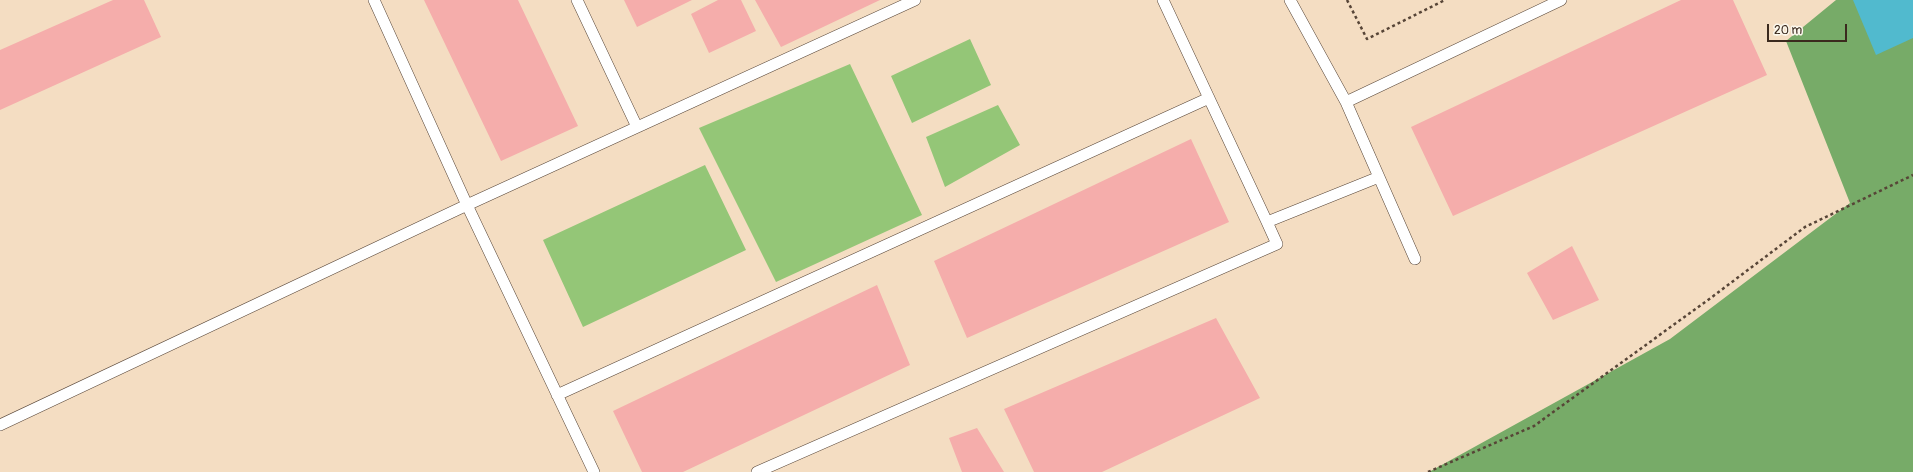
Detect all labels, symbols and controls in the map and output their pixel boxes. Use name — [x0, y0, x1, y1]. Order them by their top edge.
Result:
scale bar — [1769, 16, 1849, 42]
text: 20 m — [1774, 23, 1802, 38]

